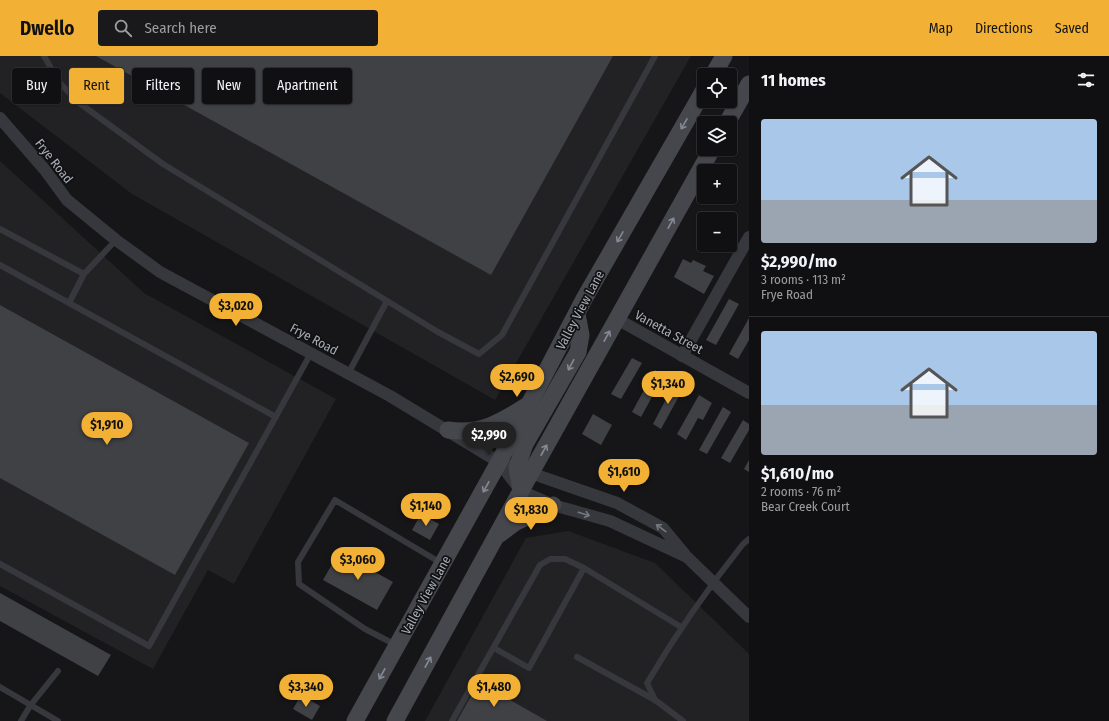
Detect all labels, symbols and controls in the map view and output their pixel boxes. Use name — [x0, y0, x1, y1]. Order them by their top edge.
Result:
search box — [98, 10, 378, 46]
text: Dwello — [20, 17, 74, 40]
icon: search — [112, 17, 134, 39]
text: Search here — [144, 19, 217, 37]
text: Map — [929, 20, 953, 37]
text: Directions — [975, 20, 1033, 37]
text: Saved — [1055, 20, 1089, 37]
chip: Buy — [12, 68, 61, 104]
chip: Rent — [69, 68, 124, 104]
chip: Filters — [132, 68, 194, 104]
chip: New — [202, 68, 255, 104]
chip: Apartment — [263, 68, 352, 104]
map controls — [697, 68, 737, 252]
button: locate — [697, 68, 737, 108]
icon: filters — [1075, 69, 1097, 91]
text: 11 homes — [761, 70, 826, 91]
button: layers — [697, 116, 737, 156]
one-way arrow — [680, 118, 688, 130]
street label: Frye Road — [32, 136, 76, 186]
icon: home — [893, 145, 965, 217]
button: + — [697, 164, 737, 204]
button: − — [697, 212, 737, 252]
one-way arrow — [667, 217, 675, 229]
one-way arrow — [615, 231, 623, 243]
text: $2,990/mo — [761, 251, 837, 272]
street label: Valley View Lane — [553, 268, 607, 352]
text: 3 rooms · 113 m² — [761, 272, 846, 287]
text: Frye Road — [761, 287, 813, 302]
pin: $3,020 — [203, 293, 269, 327]
text: $3,020 — [218, 298, 254, 313]
street label: Vanetta Street — [632, 307, 706, 357]
street label: Frye Road — [288, 320, 340, 358]
one-way arrow — [604, 331, 612, 343]
icon: home — [893, 357, 965, 429]
one-way arrow — [567, 358, 574, 370]
pin: $2,690 — [484, 364, 550, 398]
text: $2,690 — [499, 369, 535, 384]
pin: $1,340 — [635, 371, 701, 405]
text: $1,340 — [651, 376, 685, 391]
pin: $1,910 — [74, 412, 140, 446]
text: $1,910 — [90, 417, 124, 432]
pin: $2,990 — [456, 422, 522, 456]
text: $2,990 — [471, 427, 507, 442]
one-way arrow — [540, 444, 548, 456]
pin: $1,610 — [591, 459, 657, 493]
text: $1,610/mo — [761, 463, 834, 484]
text: $1,610 — [607, 464, 641, 479]
one-way arrow — [481, 481, 489, 493]
text: 2 rooms · 76 m² — [761, 484, 841, 499]
pin: $1,140 — [393, 493, 459, 527]
pin: $1,830 — [498, 497, 564, 531]
text: $1,140 — [410, 498, 442, 513]
text: Bear Creek Court — [761, 499, 850, 514]
text: $1,830 — [514, 502, 548, 517]
one-way arrow — [577, 511, 590, 518]
one-way arrow — [656, 524, 667, 532]
pin: $3,060 — [325, 547, 391, 581]
text: $3,060 — [340, 552, 376, 567]
street label: Valley View Lane — [398, 553, 454, 637]
one-way arrow — [424, 656, 432, 668]
one-way arrow — [377, 668, 385, 680]
pin: $3,340 — [273, 674, 339, 708]
pin: $1,480 — [461, 674, 527, 708]
text: $3,340 — [288, 679, 324, 694]
text: $1,480 — [477, 679, 511, 694]

